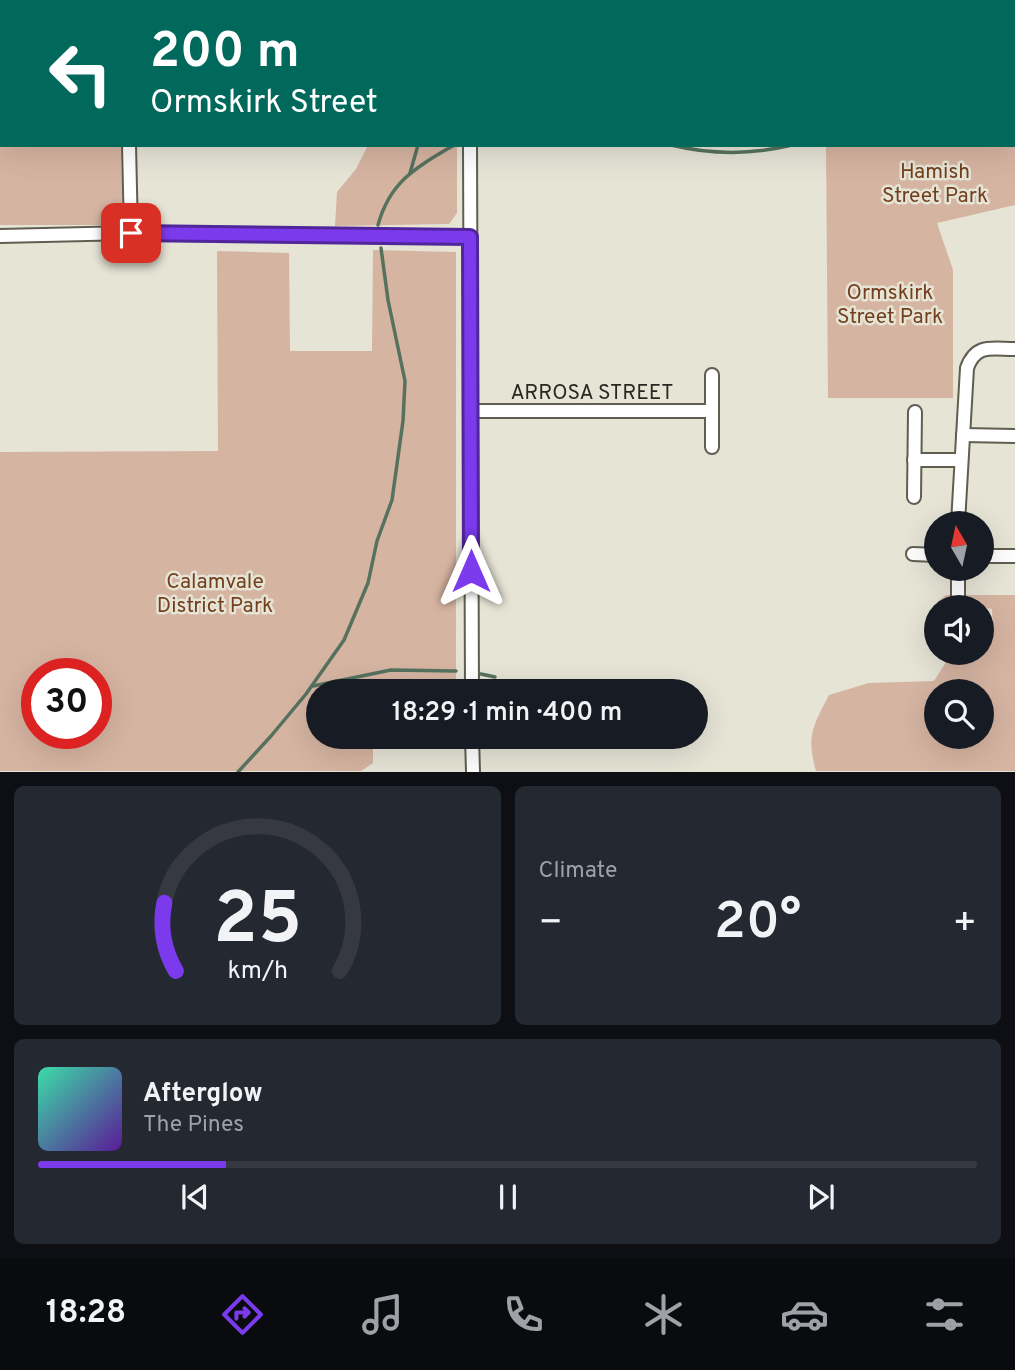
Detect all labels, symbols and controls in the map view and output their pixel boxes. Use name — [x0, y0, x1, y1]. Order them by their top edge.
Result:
text: 200 m — [150, 23, 300, 85]
icon: left — [35, 28, 126, 119]
text: Ormskirk Street — [150, 84, 378, 124]
park label: Hamish Street Park — [882, 159, 988, 210]
pin — [101, 203, 161, 263]
icon: arrive — [112, 214, 150, 252]
park label: Ormskirk Street Park — [837, 280, 943, 331]
street label: ARROSA STREET — [511, 380, 673, 407]
north arrow — [924, 511, 994, 581]
map controls — [924, 511, 994, 749]
position arrow — [434, 534, 508, 608]
park label: Calamvale District Park — [157, 569, 273, 620]
button: sound — [924, 595, 994, 665]
speed limit sign: 30 — [21, 658, 112, 749]
button: search — [924, 679, 994, 749]
text: 18:29 · 1 min · 400 m — [392, 697, 622, 730]
text: Climate — [539, 857, 617, 886]
text: 25 — [213, 878, 302, 970]
text: 20° — [714, 891, 801, 957]
text: − — [539, 900, 563, 949]
text: + — [952, 900, 977, 949]
text: km/h — [227, 956, 288, 988]
text: Afterglow — [143, 1078, 263, 1111]
text: The Pines — [143, 1111, 244, 1140]
icon: previous — [176, 1178, 214, 1216]
icon: pause — [489, 1178, 527, 1216]
icon: next — [802, 1178, 840, 1216]
icon: directions — [218, 1290, 267, 1339]
icon: music — [358, 1290, 407, 1339]
icon: phone — [499, 1290, 548, 1339]
icon: climate — [639, 1290, 688, 1339]
icon: car — [780, 1290, 829, 1339]
icon: filters — [920, 1290, 969, 1339]
text: 18:28 — [46, 1294, 126, 1334]

